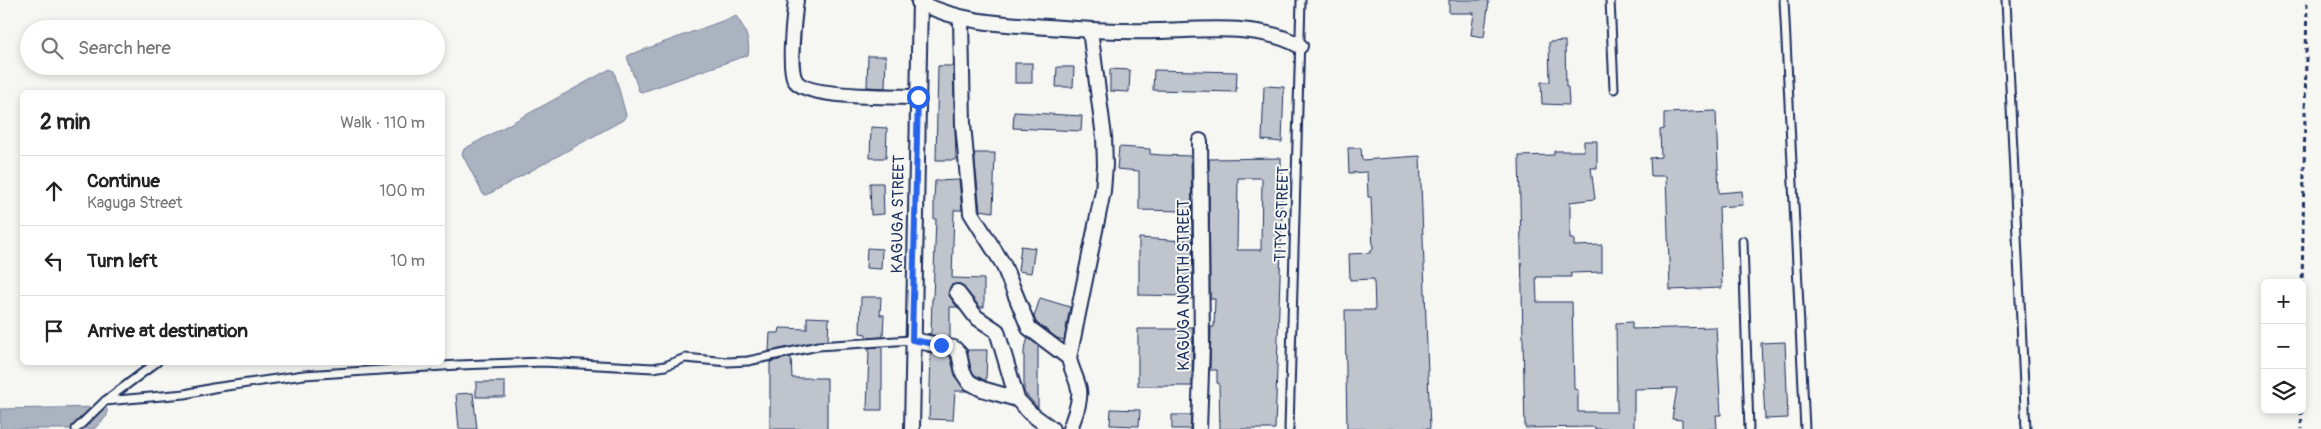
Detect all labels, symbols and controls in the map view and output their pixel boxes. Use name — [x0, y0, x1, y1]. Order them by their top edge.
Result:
search box — [20, 20, 445, 75]
icon: search — [38, 34, 66, 62]
text: Search here — [78, 36, 171, 60]
route start — [907, 86, 930, 109]
text: 2 min — [40, 109, 90, 136]
text: Walk · 110 m — [340, 113, 425, 133]
street label: KAGUGA STREET — [887, 154, 909, 274]
street label: TITYE STREET — [1270, 165, 1294, 263]
text: Continue — [87, 169, 160, 193]
icon: ahead — [40, 177, 68, 205]
text: 100 m — [379, 181, 425, 201]
text: Kaguga Street — [87, 193, 183, 213]
street label: KAGUGA NORTH STREET — [1174, 199, 1194, 371]
icon: left — [40, 247, 68, 275]
text: Turn left — [87, 249, 157, 273]
text: 10 m — [390, 251, 425, 271]
map controls — [2261, 279, 2306, 414]
button: + — [2261, 279, 2306, 324]
icon: arrive — [40, 317, 68, 345]
text: Arrive at destination — [87, 319, 248, 343]
button: − — [2261, 324, 2306, 369]
route end — [930, 334, 953, 357]
button: layers — [2261, 369, 2306, 414]

